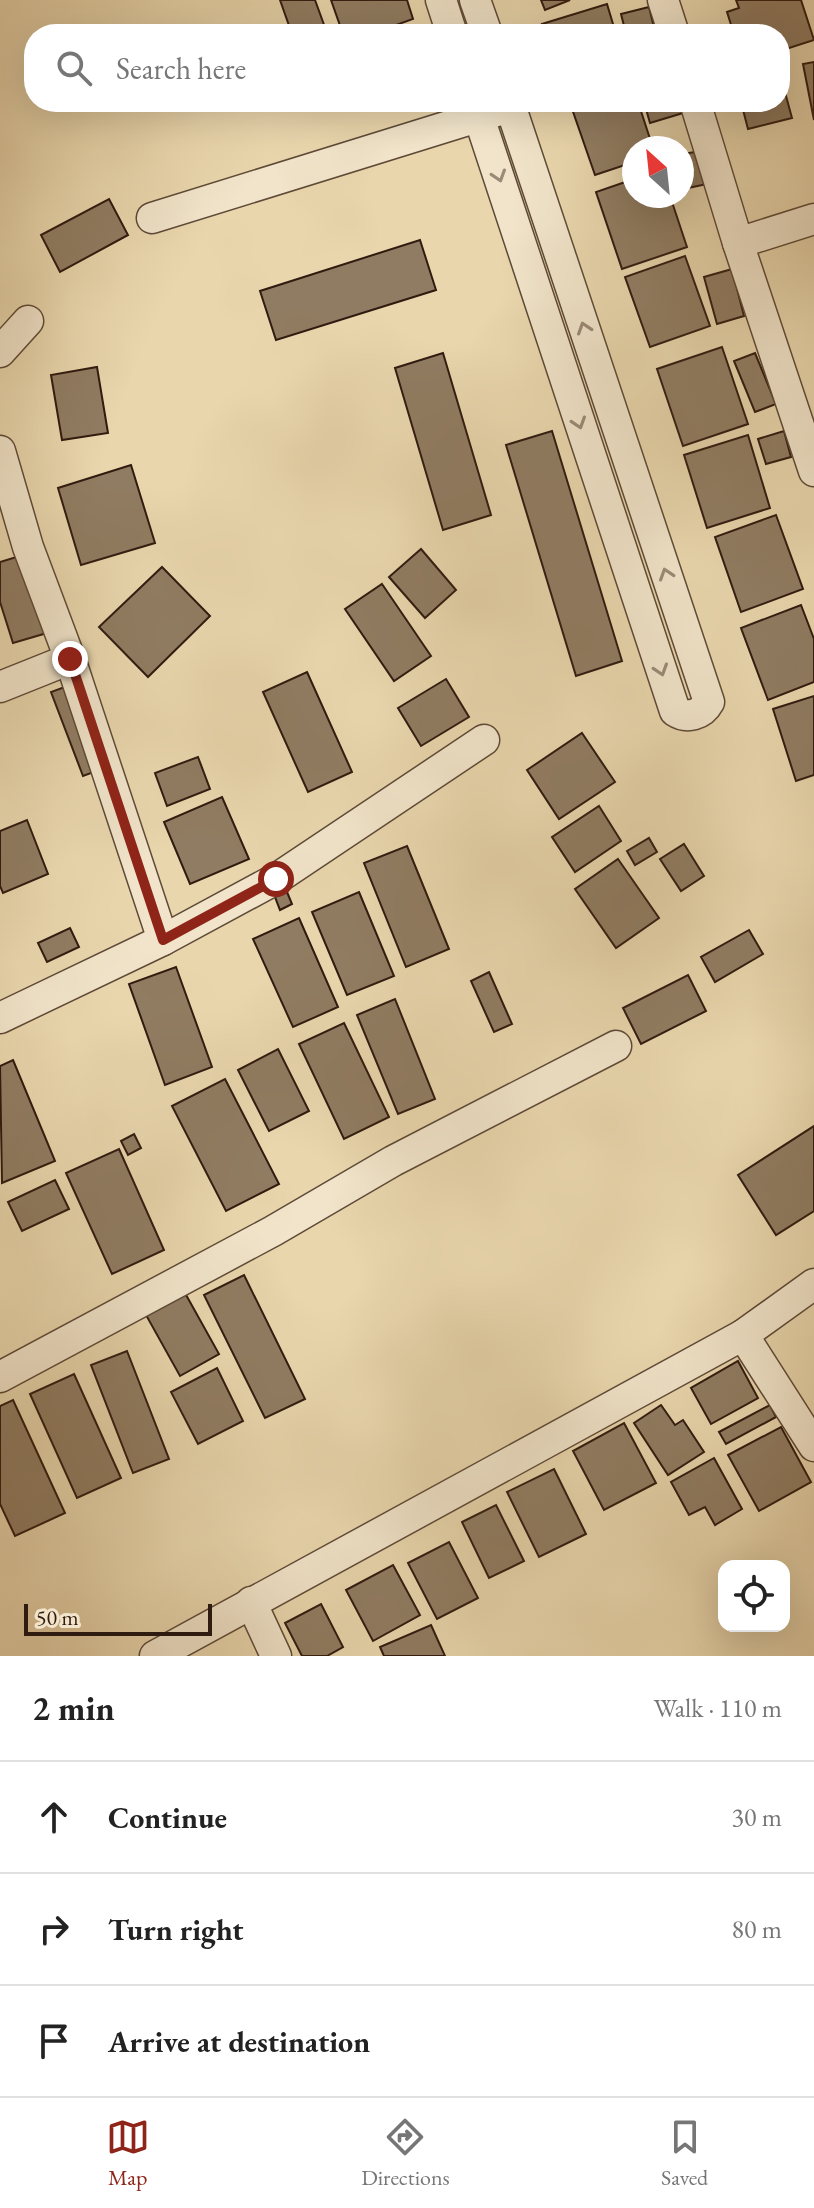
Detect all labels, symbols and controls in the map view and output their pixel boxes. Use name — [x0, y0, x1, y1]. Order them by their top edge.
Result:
search box — [24, 24, 790, 112]
icon: search — [52, 46, 96, 90]
text: Search here — [116, 49, 246, 88]
north arrow — [622, 136, 694, 208]
one-way arrow — [489, 168, 505, 182]
one-way arrow — [578, 321, 594, 335]
one-way arrow — [570, 416, 586, 430]
one-way arrow — [660, 568, 676, 582]
route end — [52, 641, 88, 677]
one-way arrow — [652, 663, 668, 676]
route start — [258, 861, 294, 897]
map controls — [718, 1560, 790, 1632]
button: locate — [718, 1560, 790, 1632]
scale bar — [24, 1600, 212, 1636]
text: 50 m — [36, 1603, 79, 1632]
text: 2 min — [32, 1686, 115, 1730]
text: Walk · 110 m — [654, 1691, 782, 1725]
icon: ahead — [32, 1795, 76, 1839]
text: Continue — [108, 1798, 227, 1837]
text: 30 m — [732, 1800, 782, 1834]
icon: right — [32, 1907, 76, 1951]
text: Turn right — [108, 1910, 244, 1949]
text: 80 m — [732, 1912, 782, 1946]
icon: arrive — [32, 2019, 76, 2063]
text: Arrive at destination — [108, 2022, 370, 2061]
tab: Map — [106, 2115, 150, 2192]
tab: Directions — [361, 2115, 450, 2192]
tab: Saved — [661, 2115, 708, 2192]

